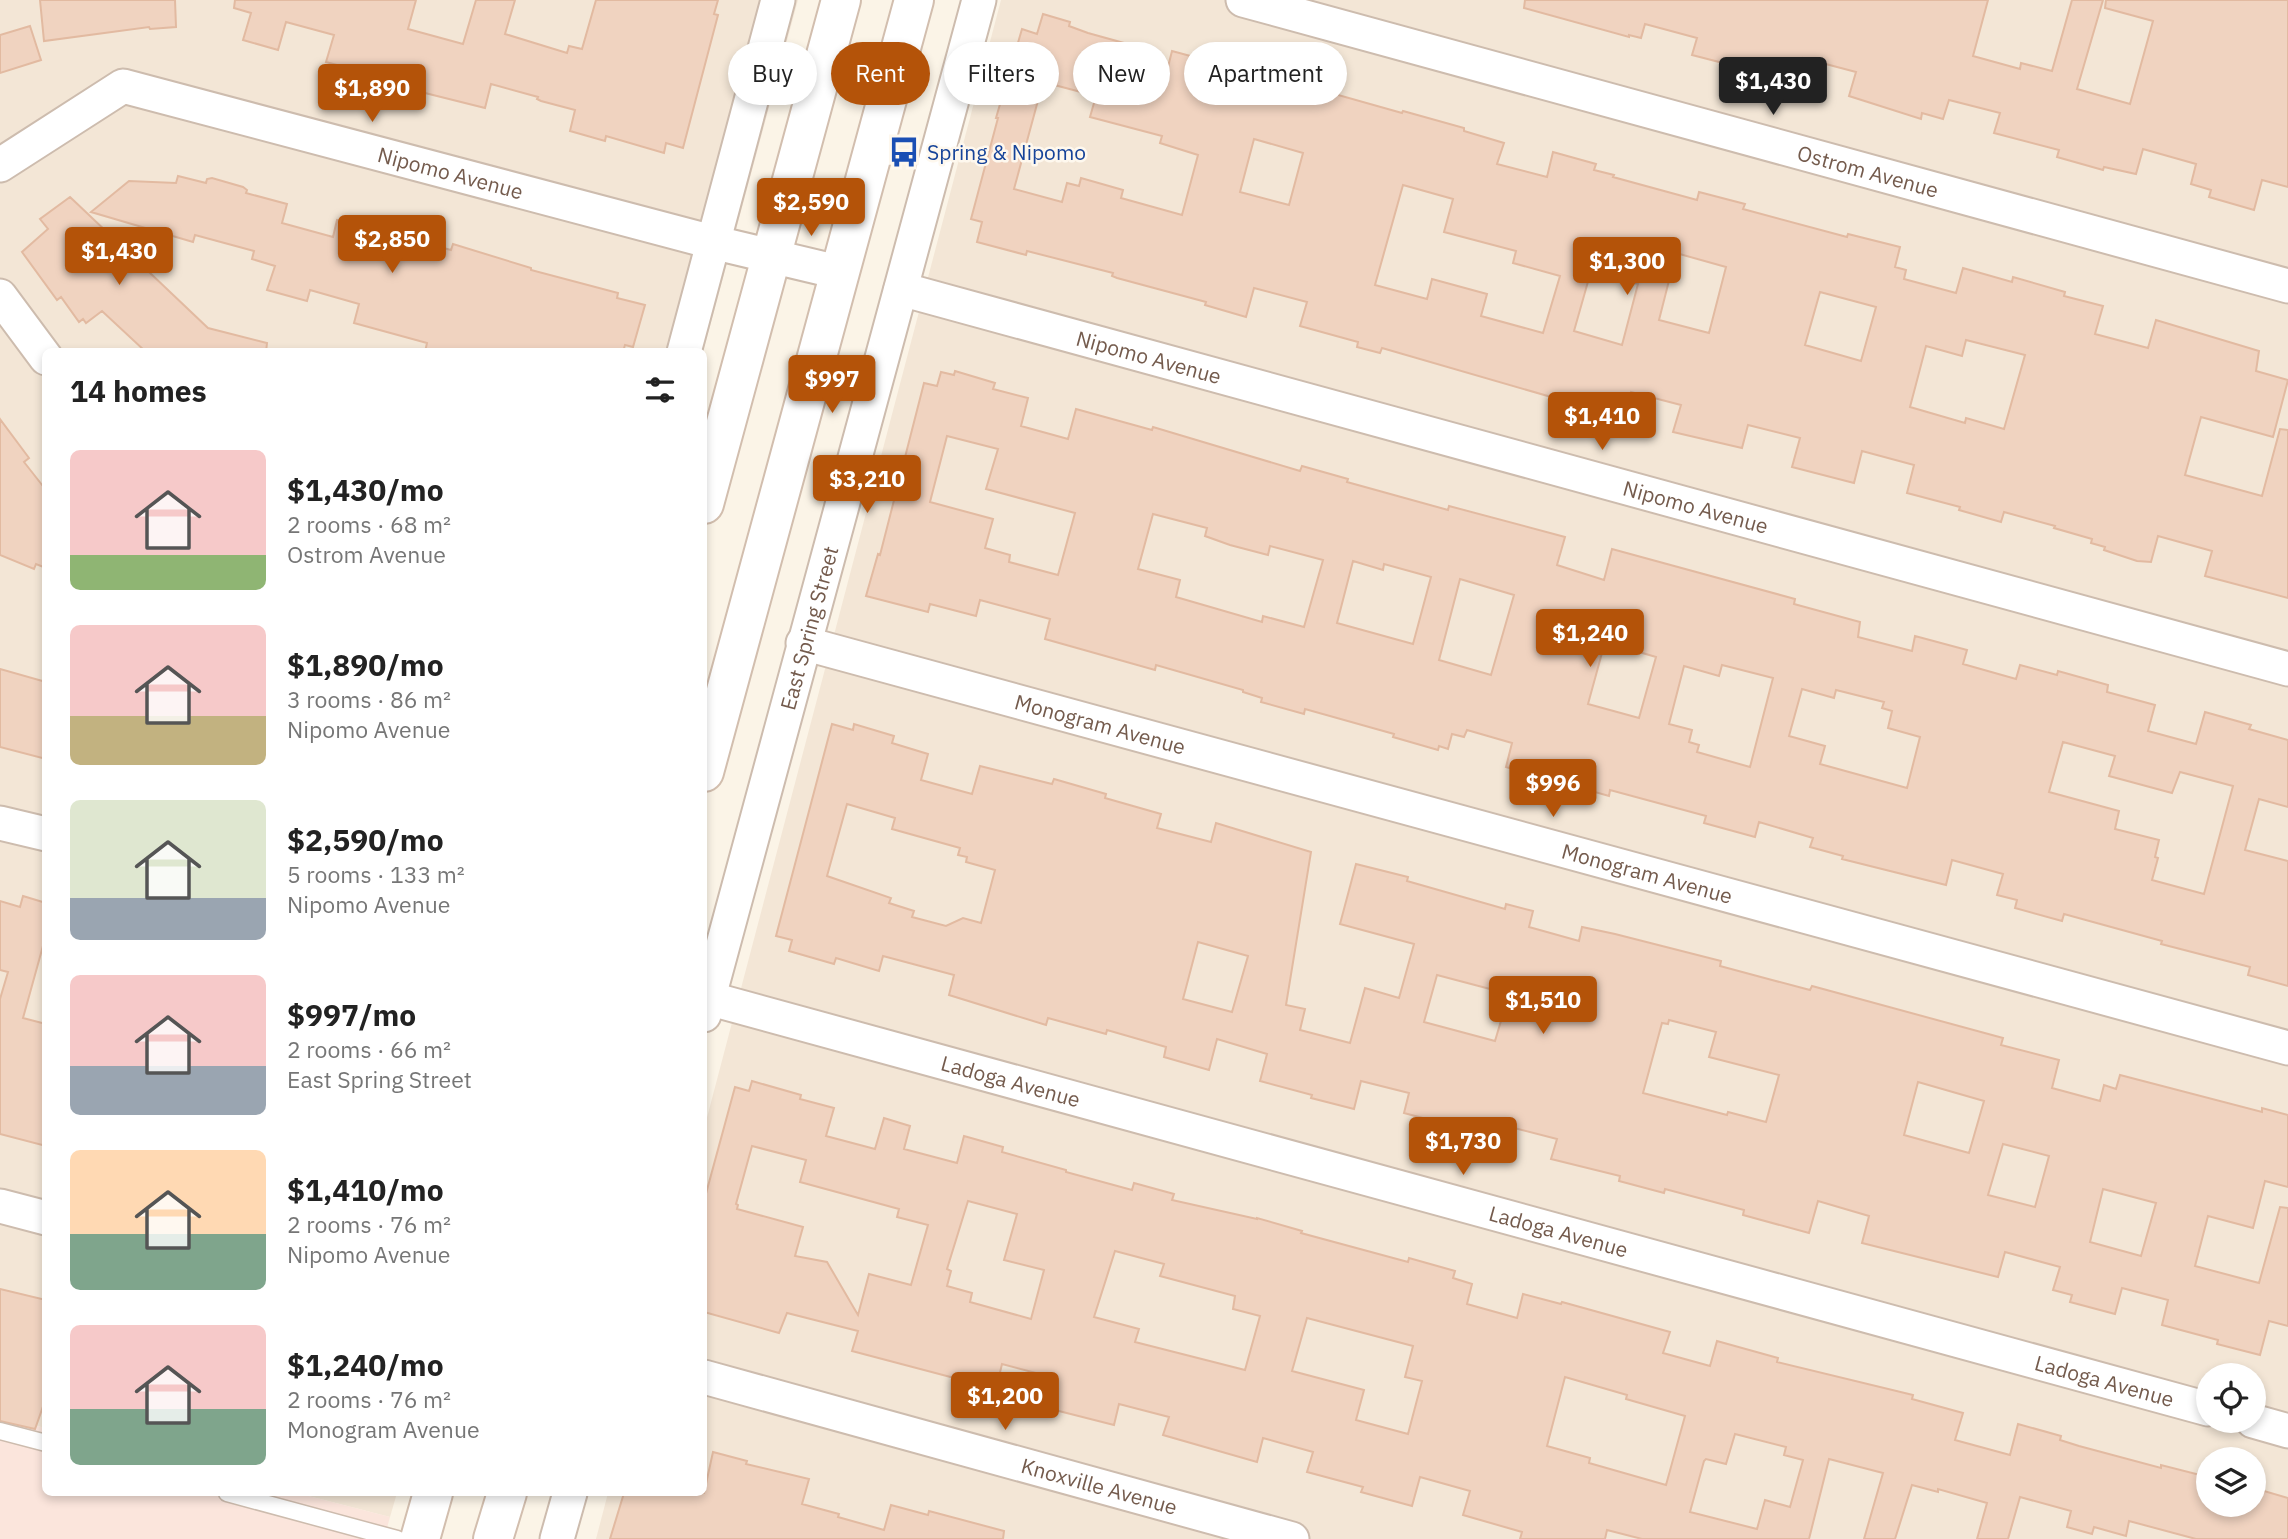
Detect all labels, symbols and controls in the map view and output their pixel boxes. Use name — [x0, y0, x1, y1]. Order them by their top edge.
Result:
chip: Buy — [728, 42, 817, 105]
chip: Rent — [831, 42, 930, 105]
chip: Filters — [944, 42, 1059, 105]
chip: New — [1073, 42, 1170, 105]
chip: Apartment — [1184, 42, 1347, 105]
pin: $1,430 — [1716, 58, 1830, 117]
pin: $1,890 — [315, 64, 429, 124]
text: $1,430 — [1735, 65, 1811, 95]
text: $1,890 — [334, 72, 410, 102]
bus stop icon: Spring & Nipomo — [887, 135, 921, 169]
place label: Spring & Nipomo — [927, 138, 1086, 166]
street label: Ostrom Avenue — [1794, 138, 1942, 204]
street label: Nipomo Avenue — [375, 140, 526, 205]
pin: $2,590 — [754, 178, 868, 238]
text: $2,590 — [773, 186, 849, 216]
pin: $2,850 — [335, 216, 449, 275]
text: $2,850 — [354, 223, 430, 253]
pin: $1,430 — [62, 228, 176, 287]
text: $1,430 — [81, 235, 157, 265]
pin: $1,300 — [1570, 238, 1684, 297]
text: $1,300 — [1589, 245, 1665, 275]
street label: Nipomo Avenue — [1073, 324, 1225, 390]
pin: $997 — [791, 356, 873, 415]
text: $997 — [804, 363, 860, 393]
text: 14 homes — [70, 371, 207, 410]
icon: filters — [641, 371, 679, 409]
pin: $1,410 — [1545, 392, 1659, 452]
text: $1,410 — [1564, 400, 1640, 430]
pin: $3,210 — [810, 456, 924, 515]
text: $3,210 — [829, 463, 905, 493]
text: $1,430/mo — [287, 470, 444, 509]
street label: Nipomo Avenue — [1620, 474, 1771, 540]
icon: home — [126, 478, 210, 562]
text: 2 rooms · 68 m² — [287, 509, 451, 539]
text: Ostrom Avenue — [287, 539, 446, 569]
street label: East Spring Street — [773, 543, 844, 713]
pin: $1,240 — [1533, 610, 1647, 669]
text: $1,240 — [1552, 617, 1628, 647]
text: $1,890/mo — [287, 645, 444, 684]
icon: home — [126, 653, 210, 737]
text: 3 rooms · 86 m² — [287, 684, 451, 714]
street label: Monogram Avenue — [1012, 687, 1189, 761]
text: Nipomo Avenue — [287, 714, 450, 744]
pin: $996 — [1512, 760, 1594, 819]
text: $996 — [1525, 767, 1581, 797]
text: $2,590/mo — [287, 820, 444, 859]
icon: home — [126, 828, 210, 912]
street label: Monogram Avenue — [1559, 837, 1736, 910]
text: 5 rooms · 133 m² — [287, 859, 465, 889]
text: Nipomo Avenue — [287, 889, 450, 919]
pin: $1,510 — [1486, 976, 1600, 1036]
text: $1,510 — [1505, 984, 1581, 1014]
text: $997/mo — [287, 995, 416, 1034]
icon: home — [126, 1003, 210, 1087]
text: 2 rooms · 66 m² — [287, 1034, 451, 1064]
street label: Ladoga Avenue — [938, 1049, 1083, 1113]
text: East Spring Street — [287, 1064, 472, 1094]
pin: $1,730 — [1406, 1118, 1520, 1177]
text: $1,730 — [1425, 1125, 1501, 1155]
text: $1,410/mo — [287, 1170, 444, 1209]
icon: home — [126, 1178, 210, 1262]
street label: Ladoga Avenue — [1486, 1199, 1631, 1263]
text: 2 rooms · 76 m² — [287, 1209, 451, 1239]
text: Nipomo Avenue — [287, 1239, 450, 1269]
text: $1,240/mo — [287, 1345, 444, 1384]
street label: Ladoga Avenue — [2032, 1348, 2177, 1413]
icon: home — [126, 1353, 210, 1437]
map controls — [2196, 1363, 2266, 1517]
button: locate — [2196, 1363, 2266, 1433]
pin: $1,200 — [948, 1372, 1062, 1432]
text: $1,200 — [967, 1380, 1043, 1410]
text: 2 rooms · 76 m² — [287, 1384, 451, 1414]
text: Monogram Avenue — [287, 1414, 480, 1444]
button: layers — [2196, 1447, 2266, 1517]
street label: Knoxville Avenue — [1018, 1451, 1181, 1521]

